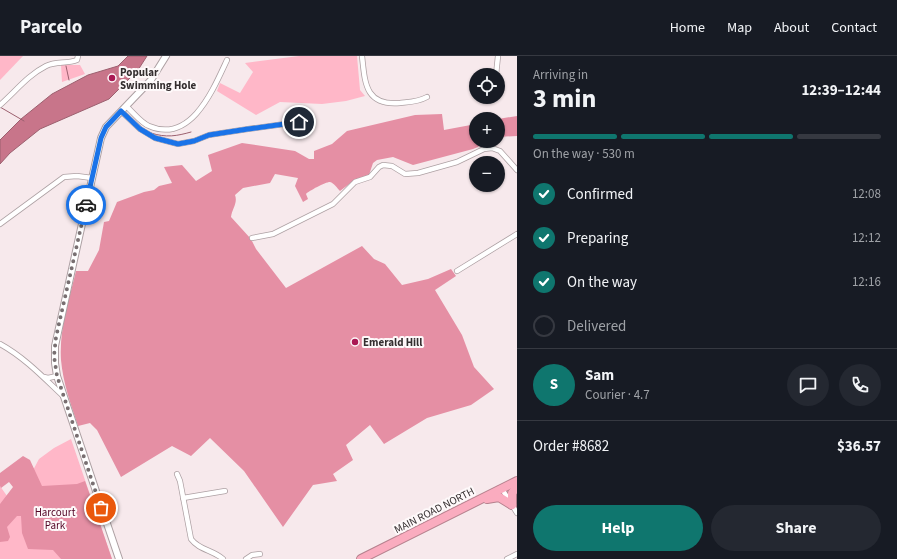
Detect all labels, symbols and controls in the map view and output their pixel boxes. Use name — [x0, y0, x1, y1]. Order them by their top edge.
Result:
text: Parcelo — [20, 14, 82, 41]
text: Home — [670, 18, 705, 38]
text: Map — [727, 18, 752, 38]
text: About — [774, 18, 809, 38]
text: Contact — [831, 18, 877, 38]
place label: Popular Swimming Hole — [120, 65, 197, 93]
text: Arriving in — [533, 66, 588, 84]
map controls — [469, 68, 505, 192]
button: locate — [469, 68, 505, 104]
marker: Popular Swimming Hole — [107, 73, 117, 83]
text: 3 min — [533, 80, 596, 117]
text: 12:39–12:44 — [801, 80, 881, 101]
pin — [282, 105, 316, 139]
icon: home — [288, 111, 310, 133]
button: + — [469, 112, 505, 148]
text: On the way · 530 m — [533, 145, 635, 163]
button: − — [469, 156, 505, 192]
icon: check — [533, 183, 555, 205]
text: Confirmed — [567, 184, 633, 205]
courier — [66, 185, 106, 225]
text: 12:08 — [852, 185, 881, 203]
icon: car — [75, 194, 97, 216]
icon: check — [533, 227, 555, 249]
text: Preparing — [567, 228, 628, 249]
text: 12:12 — [852, 229, 881, 247]
icon: check — [533, 271, 555, 293]
text: On the way — [567, 272, 637, 293]
text: 12:16 — [852, 273, 881, 291]
text: Delivered — [567, 316, 626, 337]
place label: Emerald Hill — [363, 335, 423, 350]
marker: Emerald Hill — [350, 337, 360, 347]
button: chat — [787, 364, 829, 406]
button: phone — [839, 364, 881, 406]
text: Sam — [585, 365, 614, 386]
text: S — [550, 374, 558, 395]
text: Courier · 4.7 — [585, 386, 650, 404]
text: Order #8682 — [533, 436, 609, 457]
text: $36.57 — [837, 436, 881, 457]
street label: MAIN ROAD NORTH — [392, 484, 477, 537]
pin — [84, 491, 118, 525]
icon: bag — [90, 497, 112, 519]
park label: Harcourt Park — [35, 505, 76, 533]
button: Help — [533, 505, 703, 551]
button: Share — [711, 505, 881, 551]

